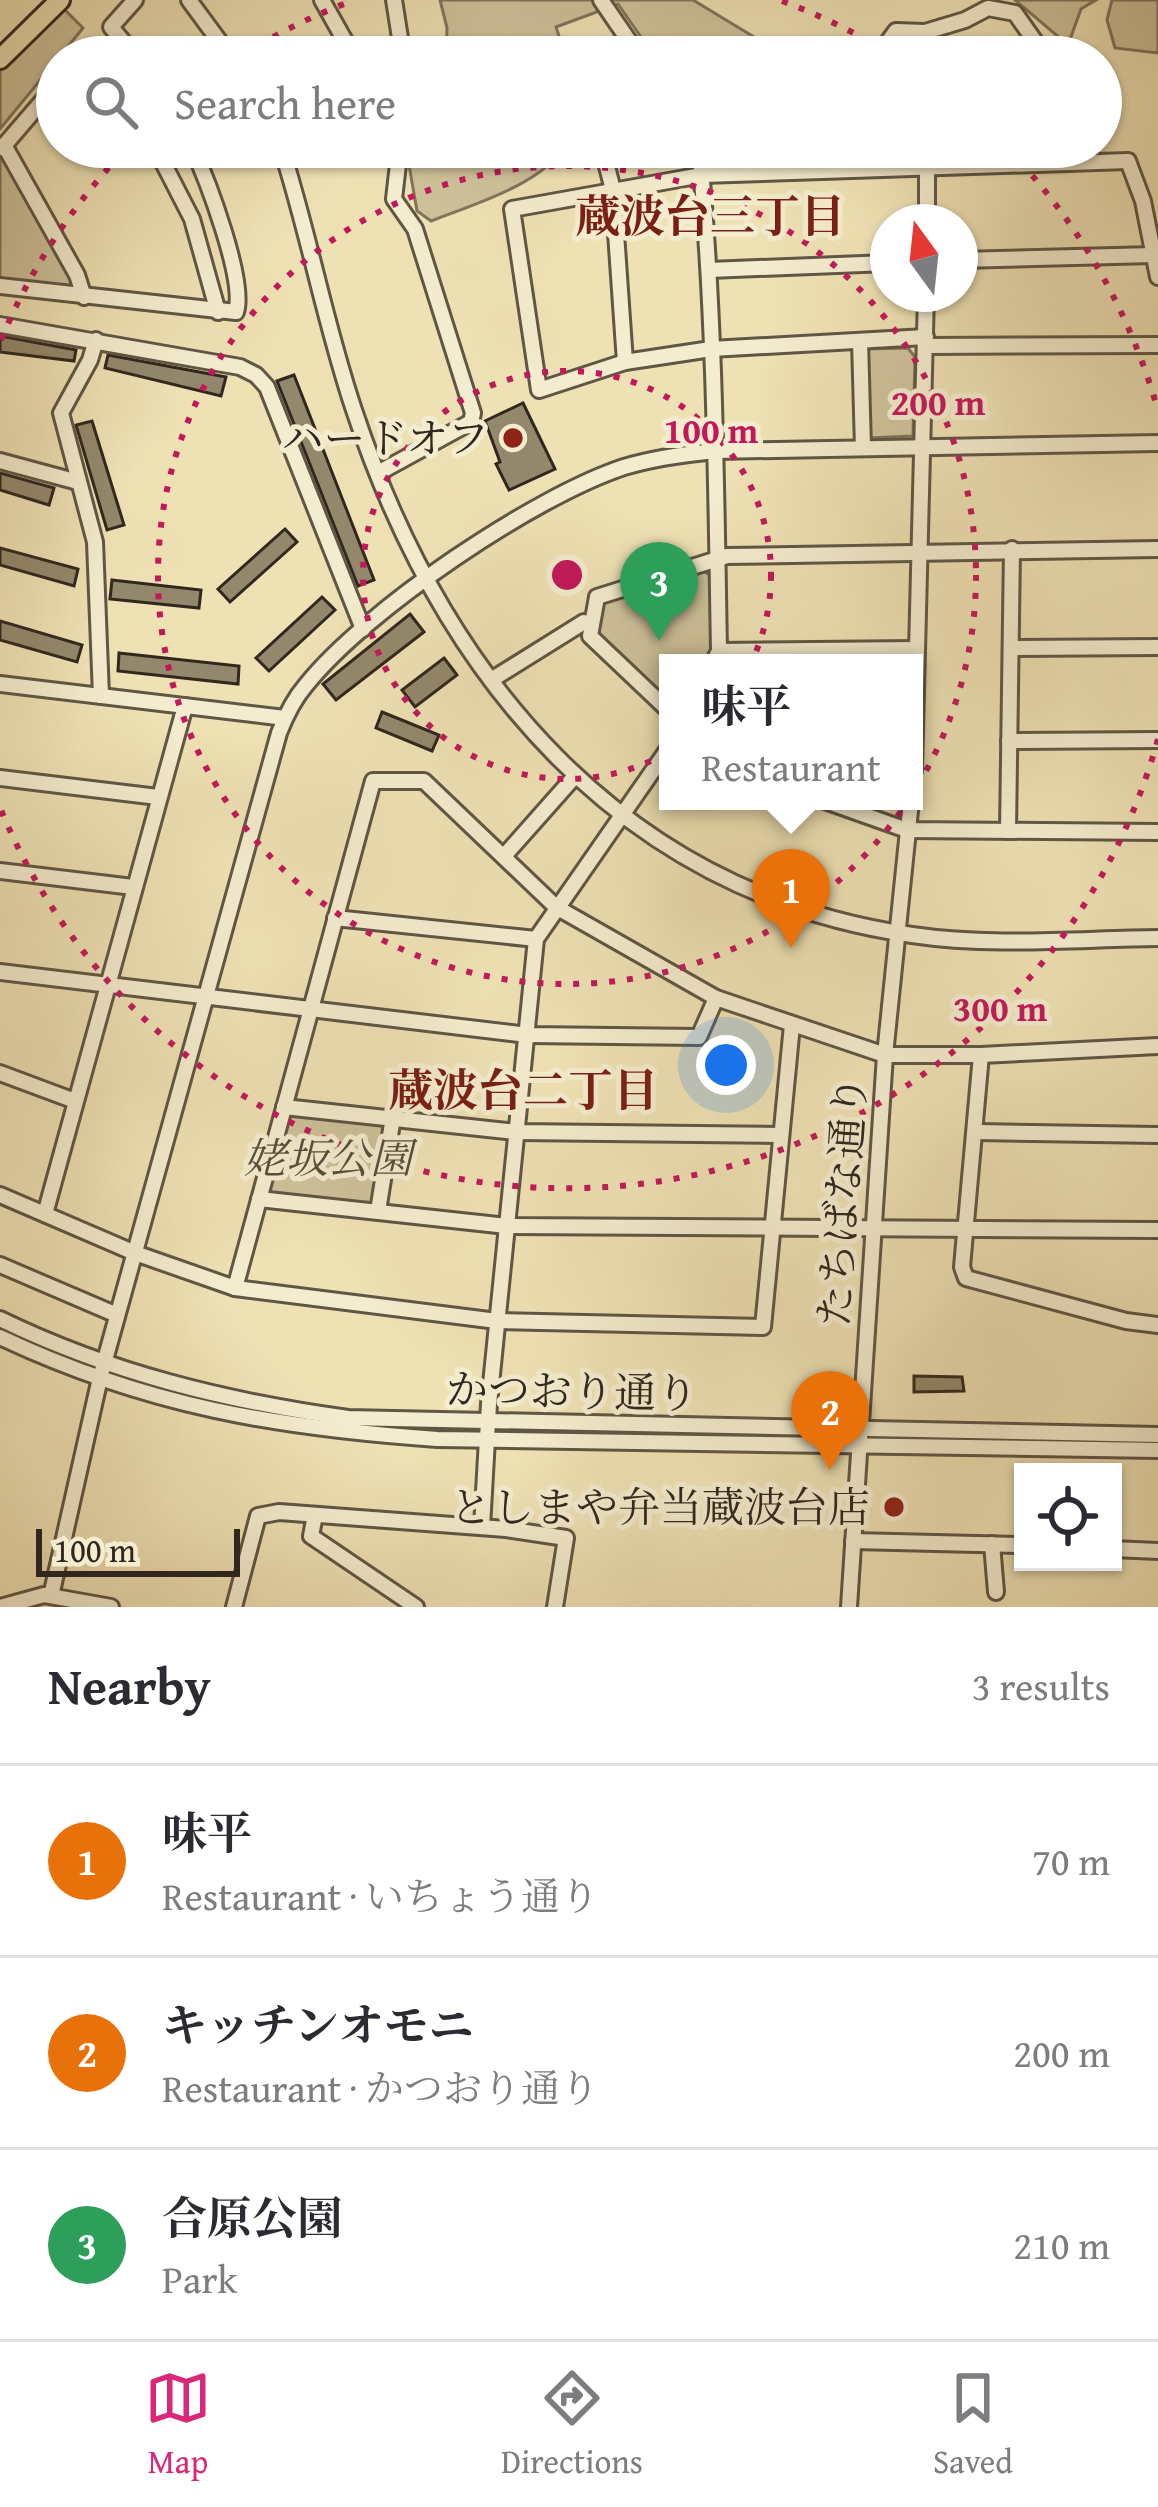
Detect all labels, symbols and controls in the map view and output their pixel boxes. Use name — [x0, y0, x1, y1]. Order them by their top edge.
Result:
search box — [36, 36, 1122, 168]
icon: search — [78, 69, 144, 135]
text: Search here — [174, 70, 396, 135]
district label: 蔵波台三丁目 — [575, 183, 845, 248]
north arrow — [870, 204, 978, 312]
text: 200 m — [891, 375, 986, 428]
text: 100 m — [664, 403, 759, 456]
place label: ハードオフ — [282, 407, 489, 468]
marker: ハードオフ — [500, 425, 526, 451]
pin: 3 — [620, 542, 698, 641]
centre of rings — [546, 554, 588, 596]
popup — [659, 654, 923, 810]
text: 味平 — [701, 673, 791, 738]
text: Restaurant — [701, 738, 881, 795]
pin: 1 — [752, 849, 830, 948]
text: 300 m — [953, 981, 1048, 1034]
your location — [696, 1035, 756, 1095]
district label: 蔵波台二丁目 — [388, 1057, 658, 1122]
street label: たちばな通り — [802, 1073, 881, 1329]
park label: 姥坂公園 — [244, 1127, 418, 1188]
street label: かつおり通り — [445, 1358, 699, 1423]
pin: 2 — [791, 1371, 869, 1470]
map controls — [1014, 1463, 1122, 1571]
button: locate — [1014, 1463, 1122, 1571]
place label: としまや弁当蔵波台店 — [450, 1476, 870, 1537]
marker: としまや弁当蔵波台店 — [881, 1494, 907, 1520]
scale bar — [36, 1523, 240, 1576]
text: 100 m — [54, 1526, 136, 1574]
text: Nearby — [48, 1648, 211, 1723]
text: 3 results — [972, 1657, 1110, 1714]
text: 味平 — [162, 1800, 252, 1865]
text: 1 — [77, 1832, 97, 1889]
text: 70 m — [1032, 1832, 1110, 1889]
text: Restaurant · いちょう通り — [162, 1867, 599, 1924]
text: キッチンオモニ — [162, 1992, 474, 2057]
text: 2 — [77, 2024, 97, 2081]
text: 200 m — [1013, 2024, 1110, 2081]
text: Restaurant · かつおり通り — [162, 2059, 599, 2116]
text: 合原公園 — [162, 2185, 342, 2250]
text: 3 — [77, 2216, 97, 2273]
text: 210 m — [1013, 2216, 1110, 2273]
text: Park — [162, 2250, 237, 2307]
tab: Map — [145, 2365, 211, 2485]
tab: Directions — [501, 2365, 643, 2485]
tab: Saved — [933, 2365, 1013, 2485]

